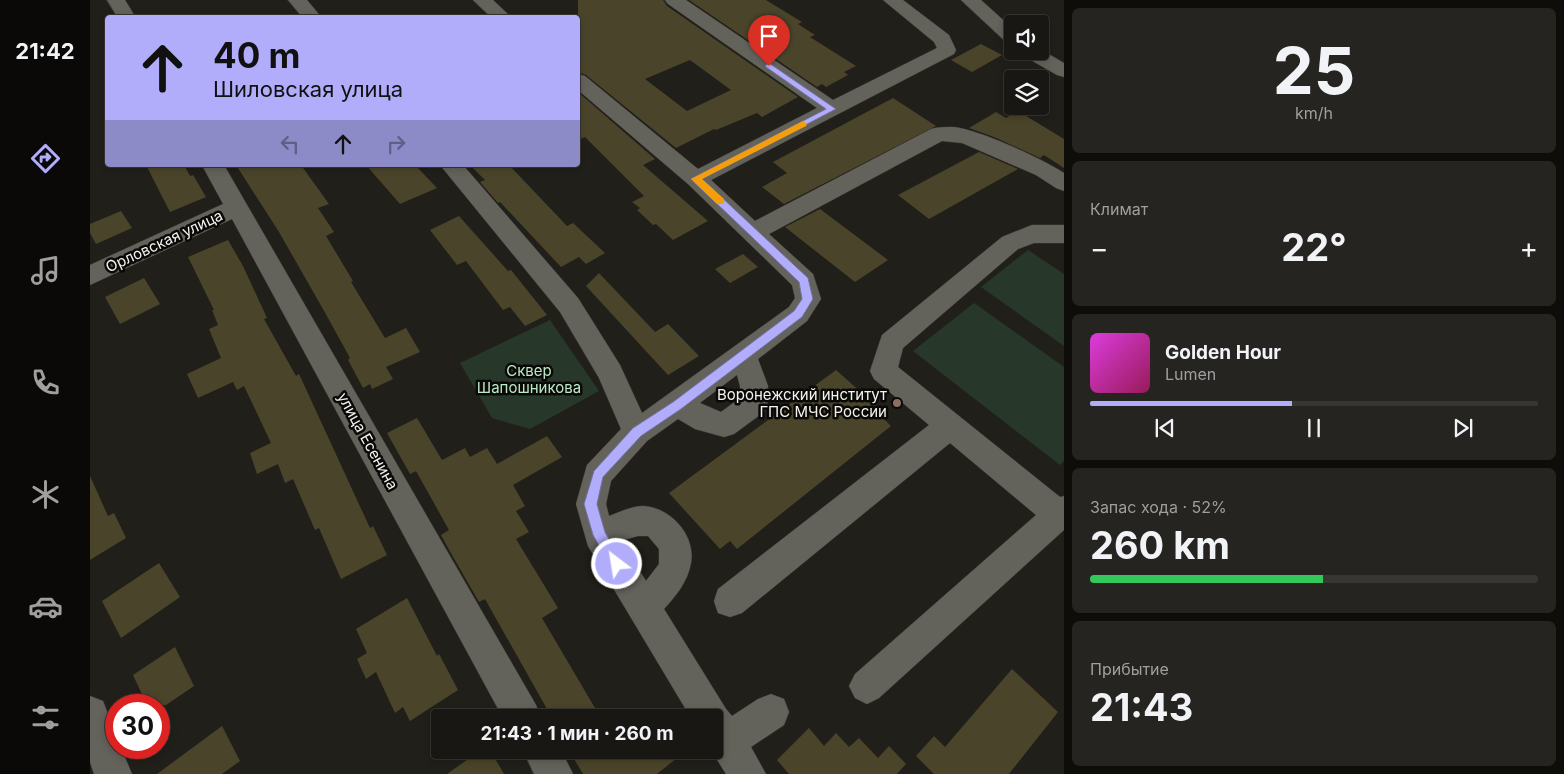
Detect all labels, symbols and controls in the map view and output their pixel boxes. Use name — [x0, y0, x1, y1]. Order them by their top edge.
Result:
pin — [748, 15, 790, 66]
map controls — [1004, 15, 1049, 115]
button: sound — [1004, 15, 1049, 60]
icon: arrive — [755, 22, 783, 50]
text: 25 — [1273, 31, 1355, 110]
text: 40 m — [213, 34, 301, 76]
icon: ahead — [130, 35, 195, 100]
text: 21:42 — [15, 38, 75, 64]
button: layers — [1004, 70, 1049, 115]
text: Шиловская улица — [213, 76, 403, 102]
text: km/h — [1295, 103, 1333, 123]
icon: left — [276, 130, 304, 158]
icon: ahead — [329, 130, 357, 158]
icon: right — [382, 130, 410, 158]
icon: directions — [28, 141, 63, 176]
text: Климат — [1090, 199, 1148, 219]
street label: Орловская улица — [102, 206, 226, 276]
text: 22° — [1281, 224, 1347, 270]
text: − — [1090, 231, 1109, 265]
text: + — [1519, 231, 1538, 265]
icon: music — [28, 253, 63, 288]
text: Golden Hour — [1165, 341, 1281, 364]
park label: Сквер Шапошникова — [477, 361, 581, 397]
text: Lumen — [1165, 364, 1216, 384]
icon: phone — [28, 365, 63, 400]
place label: Воронежский институт ГПС МЧС России — [717, 385, 887, 421]
street label: улица Есенина — [333, 389, 403, 493]
marker: Воронежский институт ГПС МЧС России — [891, 397, 903, 409]
icon: previous — [1151, 414, 1179, 442]
icon: pause — [1300, 414, 1328, 442]
icon: next — [1449, 414, 1477, 442]
icon: climate — [28, 477, 63, 512]
text: Запас хода · 52% — [1090, 497, 1227, 517]
text: 260 km — [1090, 522, 1230, 568]
position arrow — [590, 537, 642, 589]
icon: car — [28, 589, 63, 624]
text: Прибытие — [1090, 659, 1169, 679]
text: 21:43 — [1090, 684, 1193, 730]
speed limit sign: 30 — [105, 694, 170, 759]
icon: filters — [28, 700, 63, 735]
text: 21:43 · 1 мин · 260 m — [480, 722, 674, 745]

